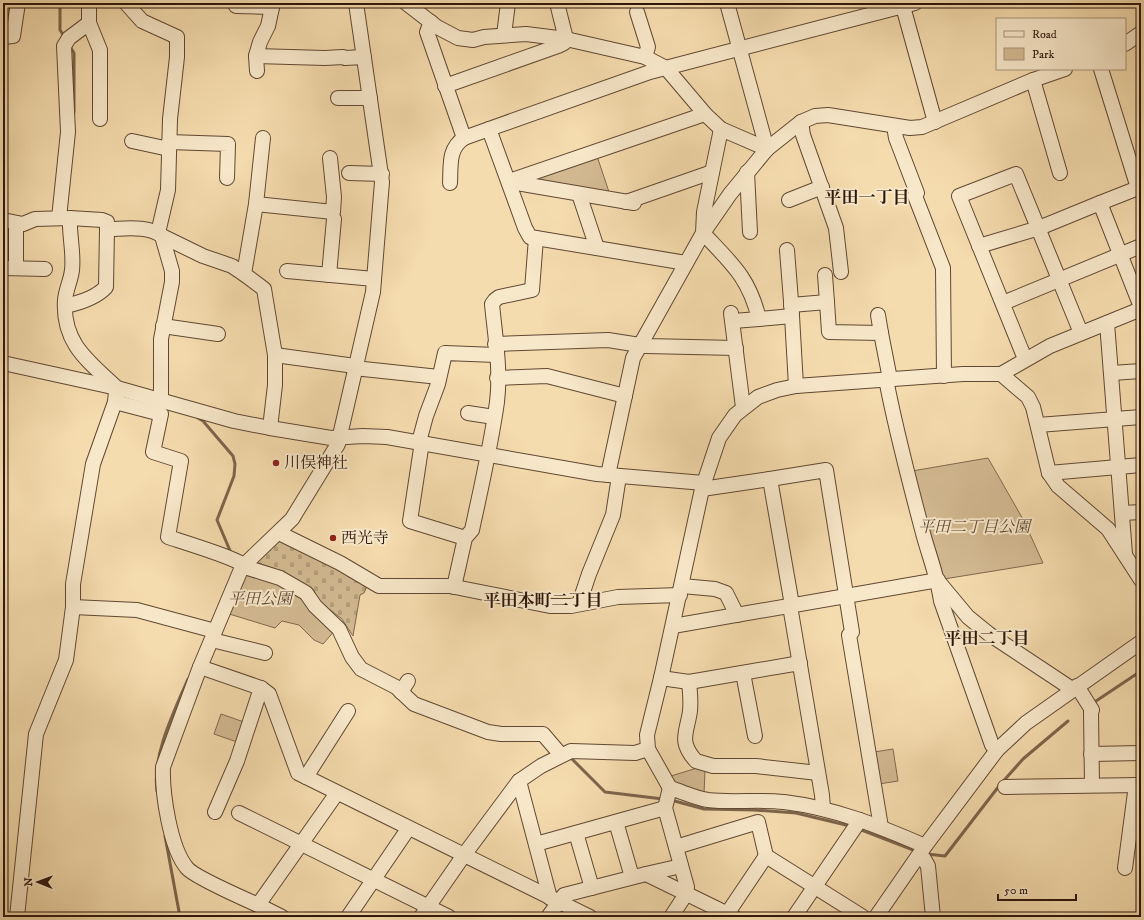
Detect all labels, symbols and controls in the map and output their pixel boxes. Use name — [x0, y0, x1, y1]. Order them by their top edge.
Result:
legend — [996, 18, 1126, 70]
text: Road — [1032, 27, 1057, 42]
text: Park — [1032, 47, 1054, 62]
district label: 平田一丁目 — [825, 187, 910, 209]
place label: 川俣神社 — [284, 453, 348, 473]
marker: 川俣神社 — [271, 458, 281, 468]
park label: 平田二丁目公園 — [918, 517, 1033, 537]
place label: 西光寺 — [341, 528, 389, 548]
marker: 西光寺 — [328, 533, 338, 543]
park label: 平田公園 — [228, 589, 295, 609]
district label: 平田本町二丁目 — [484, 590, 603, 612]
district label: 平田二丁目 — [945, 628, 1030, 650]
north arrow — [18, 862, 58, 902]
scale bar — [998, 876, 1076, 902]
text: N — [22, 877, 36, 886]
text: 50 m — [1004, 883, 1028, 898]

